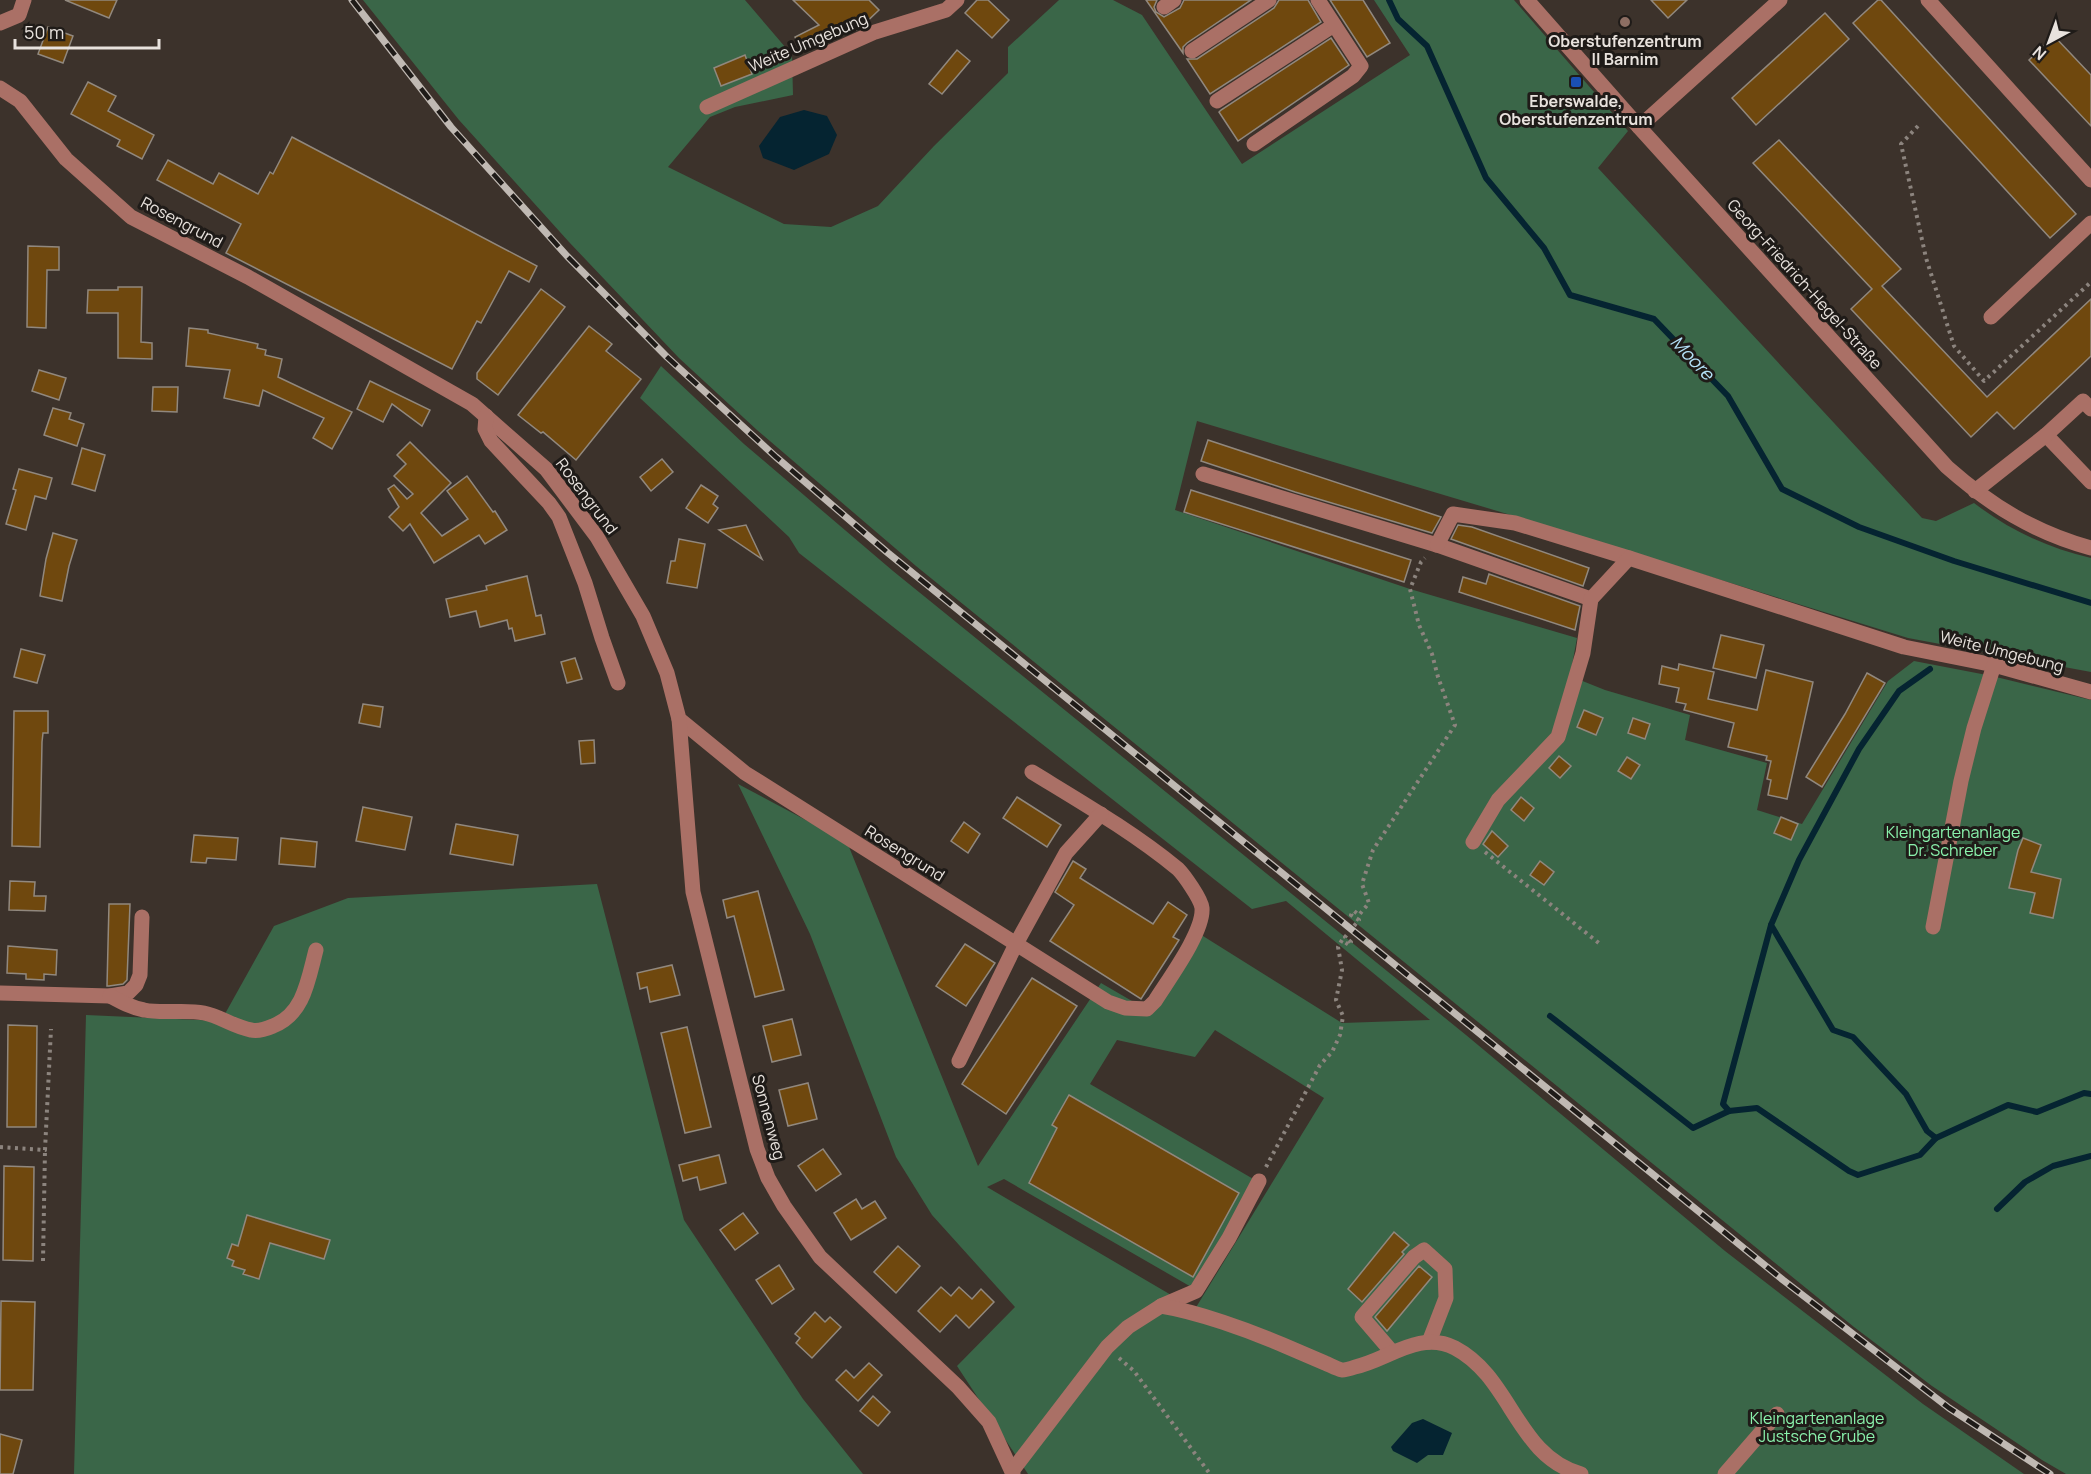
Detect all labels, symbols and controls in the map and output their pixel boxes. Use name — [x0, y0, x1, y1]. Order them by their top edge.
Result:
street label: Weite Umgebung — [745, 7, 871, 77]
scale bar — [15, 12, 159, 50]
north arrow — [2019, 12, 2079, 72]
marker: Oberstufenzentrum II Barnim — [1618, 15, 1632, 29]
text: 50 m — [24, 20, 64, 44]
place label: Oberstufenzentrum II Barnim — [1548, 30, 1702, 70]
text: N — [2028, 41, 2051, 65]
marker: Eberswalde, Oberstufenzentrum — [1569, 75, 1583, 89]
place label: Eberswalde, Oberstufenzentrum — [1499, 90, 1653, 130]
street label: Rosengrund — [137, 191, 227, 253]
street label: Georg-Friedrich-Hegel-Straße — [1723, 194, 1887, 374]
water label: Moore — [1666, 330, 1721, 386]
street label: Rosengrund — [551, 453, 623, 539]
street label: Weite Umgebung — [1938, 625, 2066, 677]
street label: Rosengrund — [861, 820, 949, 886]
park label: Kleingartenanlage Dr. Schreber — [1886, 821, 2020, 861]
street label: Sonnenweg — [747, 1072, 791, 1162]
park label: Kleingartenanlage Justsche Grube — [1750, 1407, 1884, 1447]

